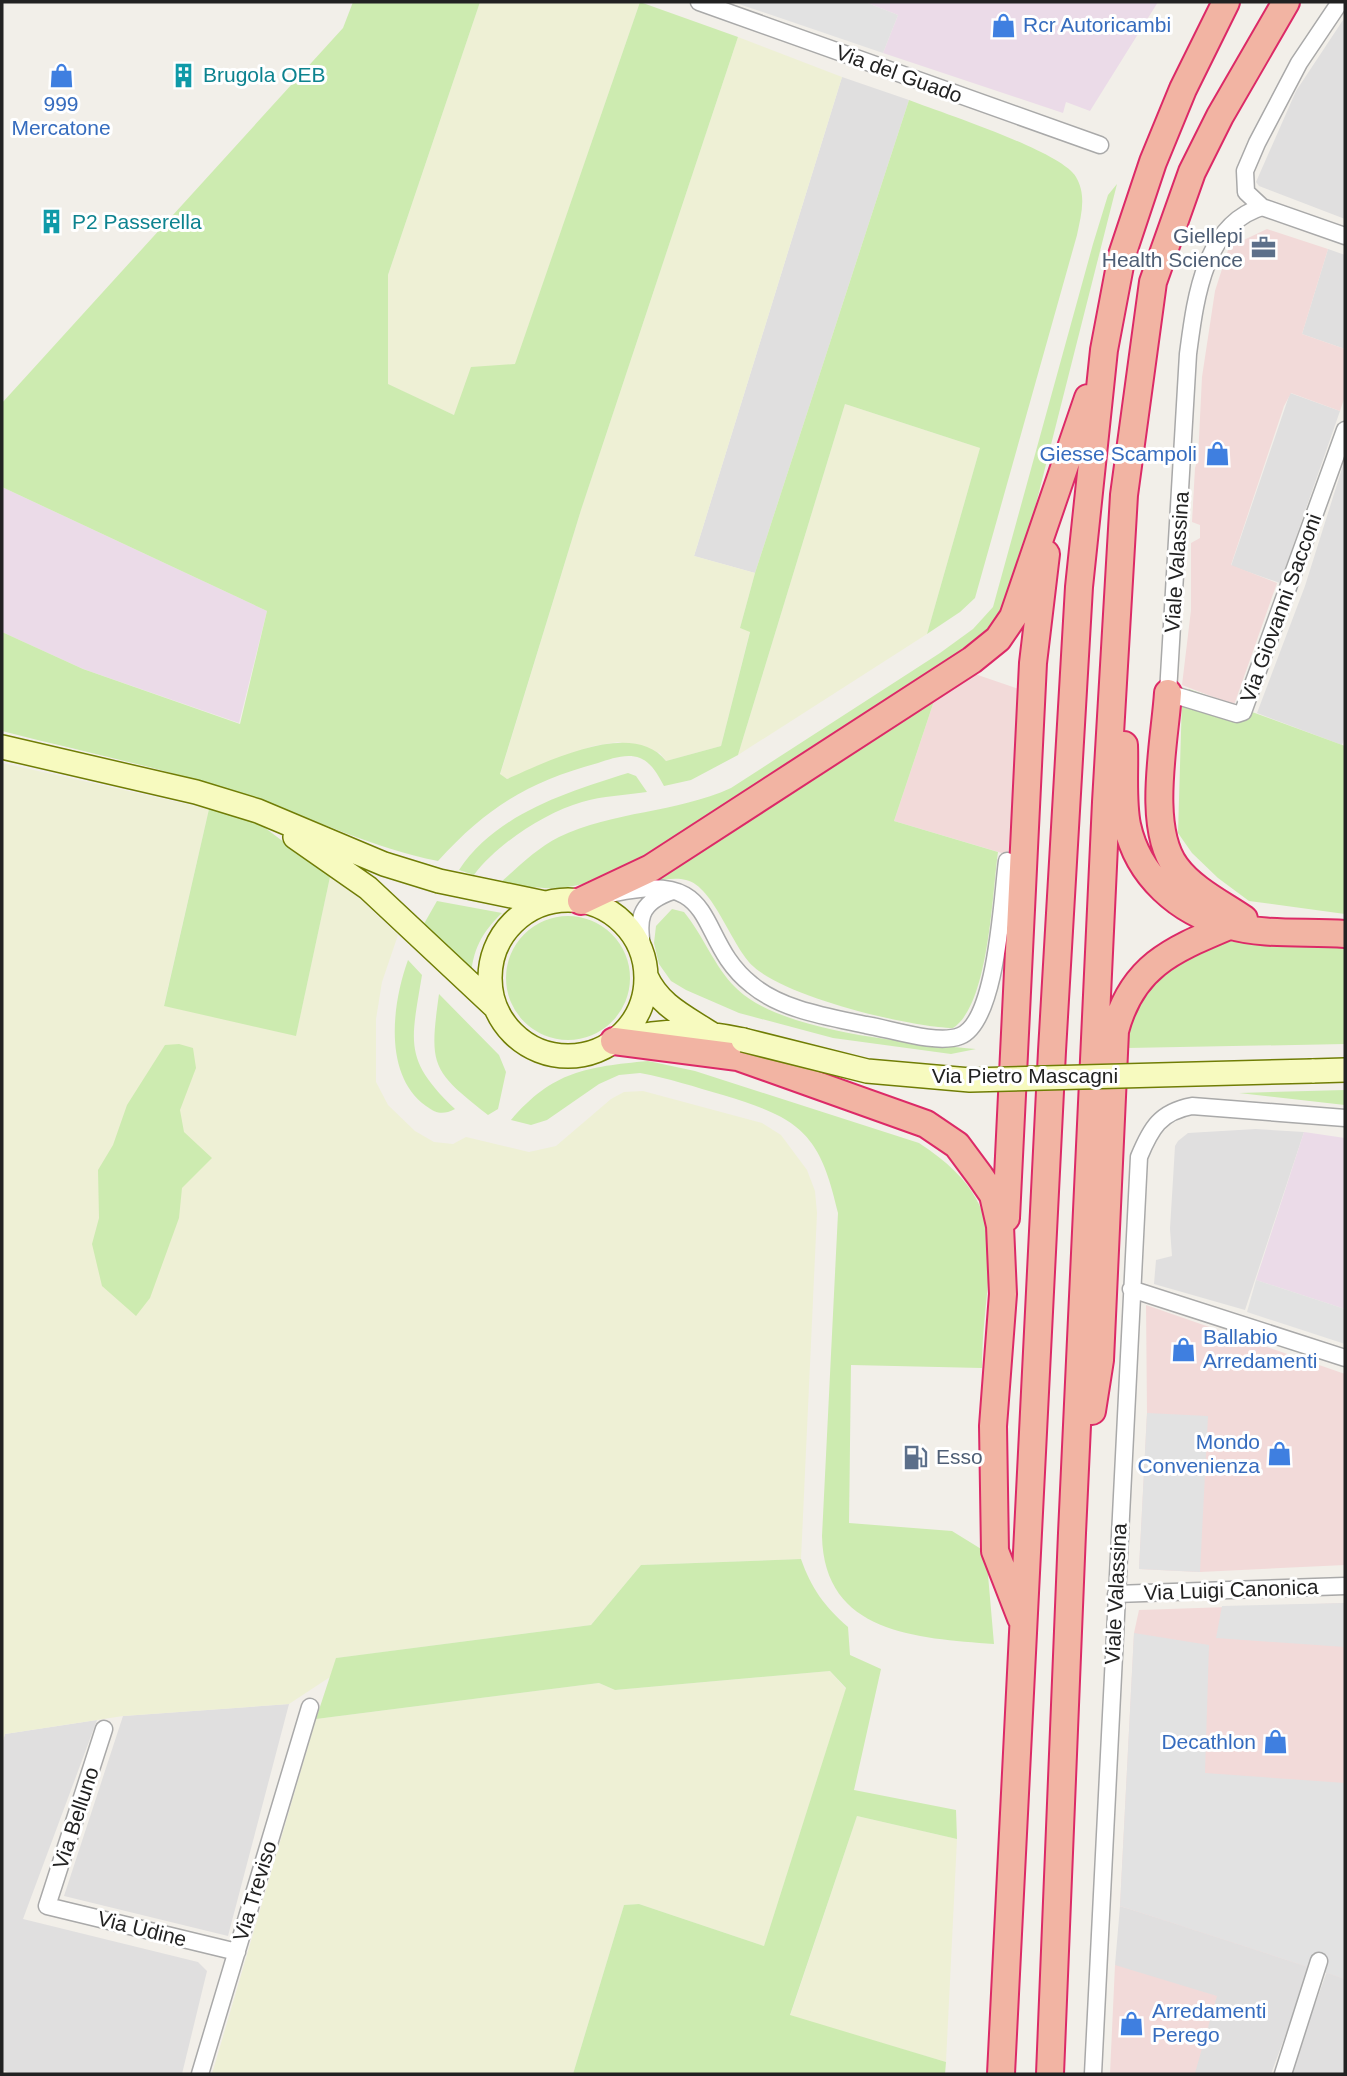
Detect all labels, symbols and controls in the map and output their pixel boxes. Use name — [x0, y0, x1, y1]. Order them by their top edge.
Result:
shop icon: Rcr Autoricambi — [989, 11, 1017, 39]
place label: Rcr Autoricambi — [1023, 13, 1171, 36]
street label: Via del Guado — [833, 40, 965, 107]
shop icon: 999 Mercatone — [47, 61, 75, 89]
building icon: Brugola OEB — [169, 61, 197, 89]
place label: Brugola OEB — [203, 63, 326, 86]
place label: 999 Mercatone — [11, 92, 111, 139]
building icon: P2 Passerella — [38, 208, 66, 236]
place label: P2 Passerella — [72, 210, 202, 233]
place label: Giellepi Health Science — [1102, 224, 1243, 271]
office icon: Giellepi Health Science — [1249, 234, 1277, 262]
shop icon: Giesse Scampoli — [1203, 440, 1231, 468]
place label: Giesse Scampoli — [1039, 442, 1197, 465]
street label: Viale Valassina — [1160, 490, 1193, 633]
street label: Via Giovanni Sacconi — [1236, 510, 1325, 705]
street label: Via Pietro Mascagni — [932, 1064, 1118, 1087]
place label: Ballabio Arredamenti — [1203, 1325, 1317, 1372]
shop icon: Ballabio Arredamenti — [1169, 1335, 1197, 1363]
place label: Mondo Convenienza — [1137, 1430, 1260, 1477]
shop icon: Mondo Convenienza — [1266, 1440, 1294, 1468]
fuel station icon: Esso — [902, 1443, 930, 1471]
place label: Esso — [936, 1445, 983, 1468]
street label: Viale Valassina — [1100, 1522, 1131, 1665]
street label: Via Luigi Canonica — [1143, 1575, 1319, 1604]
shop icon: Decathlon — [1262, 1728, 1290, 1756]
place label: Decathlon — [1161, 1730, 1256, 1753]
street label: Via Belluno — [48, 1764, 103, 1872]
street label: Via Treviso — [228, 1838, 281, 1944]
street label: Via Udine — [95, 1906, 189, 1951]
place label: Arredamenti Perego — [1152, 1999, 1266, 2046]
shop icon: Arredamenti Perego — [1118, 2009, 1146, 2037]

